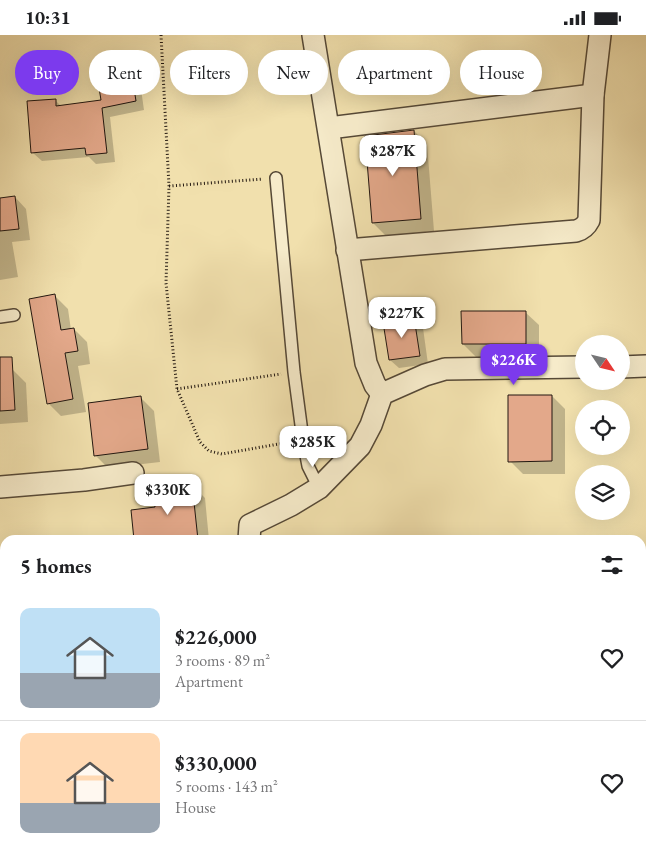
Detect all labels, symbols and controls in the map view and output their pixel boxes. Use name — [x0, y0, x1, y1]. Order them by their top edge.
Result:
text: 10:31 — [25, 5, 71, 30]
chip: Buy — [15, 50, 79, 95]
chip: Rent — [89, 50, 160, 95]
chip: Filters — [170, 50, 248, 95]
chip: New — [258, 50, 328, 95]
chip: Apartment — [338, 50, 450, 95]
chip: House — [460, 50, 542, 95]
pin: $287K — [358, 135, 428, 177]
text: $287K — [371, 140, 415, 161]
pin: $227K — [367, 297, 437, 339]
text: $227K — [380, 302, 424, 323]
north arrow — [575, 335, 630, 390]
map controls — [575, 335, 630, 520]
pin: $226K — [479, 343, 549, 386]
text: $226K — [492, 349, 536, 370]
button: locate — [575, 400, 630, 455]
pin: $285K — [278, 425, 348, 468]
text: $285K — [291, 431, 335, 452]
button: layers — [575, 465, 630, 520]
pin: $330K — [133, 473, 203, 516]
text: $330K — [146, 479, 190, 500]
icon: filters — [598, 551, 626, 579]
text: 5 homes — [20, 552, 92, 579]
text: $226,000 — [175, 623, 257, 650]
icon: home — [60, 628, 120, 688]
icon: heart — [598, 644, 626, 672]
text: 3 rooms · 89 m² — [175, 650, 270, 671]
text: Apartment — [175, 671, 243, 692]
text: $330,000 — [175, 749, 257, 776]
icon: home — [60, 753, 120, 813]
icon: heart — [598, 769, 626, 797]
text: 5 rooms · 143 m² — [175, 776, 278, 797]
text: House — [175, 797, 216, 818]

